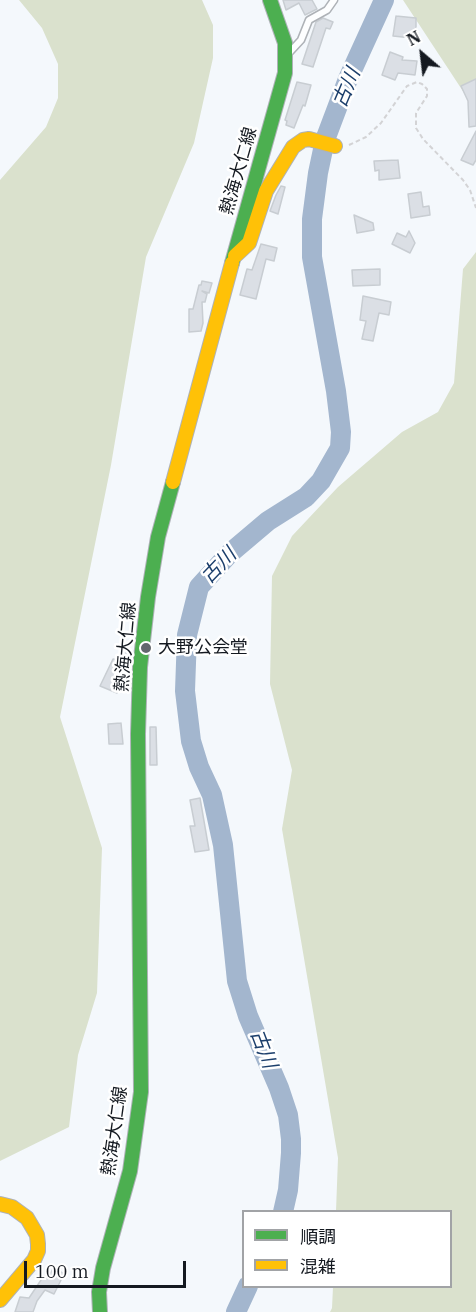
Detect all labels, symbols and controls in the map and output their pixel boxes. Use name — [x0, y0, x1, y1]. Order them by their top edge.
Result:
north arrow — [392, 24, 452, 84]
text: N — [403, 26, 424, 50]
water label: 古川 — [328, 65, 366, 111]
street label: 熱海大仁線 — [216, 125, 262, 217]
water label: 古川 — [196, 543, 242, 589]
street label: 熱海大仁線 — [111, 601, 141, 693]
place label: 大野公会堂 — [158, 637, 248, 659]
marker: 大野公会堂 — [139, 641, 153, 655]
water label: 古川 — [245, 1026, 281, 1072]
street label: 熱海大仁線 — [98, 1085, 132, 1177]
legend — [242, 1210, 452, 1288]
text: 順調 — [300, 1225, 336, 1248]
scale bar — [27, 1249, 189, 1287]
text: 混雑 — [300, 1255, 336, 1278]
text: 100 m — [35, 1260, 89, 1283]

